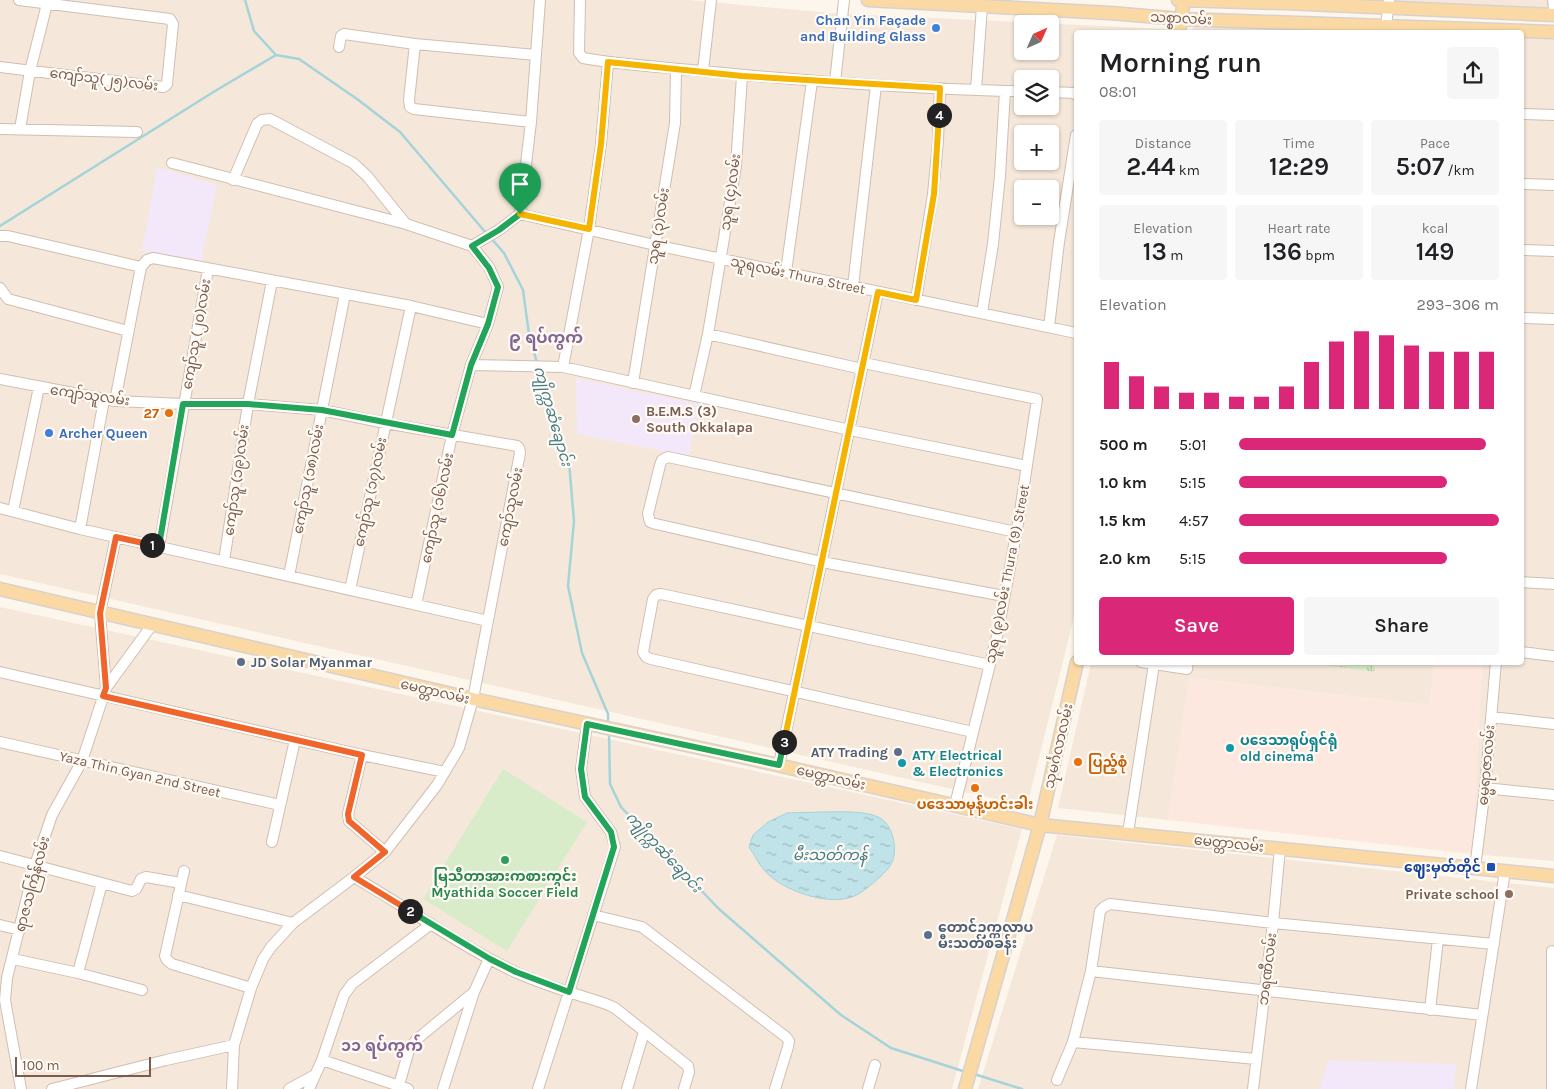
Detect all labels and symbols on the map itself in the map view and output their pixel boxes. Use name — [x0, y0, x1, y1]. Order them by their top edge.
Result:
street label: သစ္စာလမ်း — [1150, 6, 1212, 32]
place label: Chan Yin Façade and Building Glass — [800, 12, 926, 45]
north arrow — [1014, 15, 1059, 60]
marker: Chan Yin Façade and Building Glass — [930, 22, 942, 34]
street label: ကျော်သူ(၂၅)လမ်း — [48, 62, 159, 98]
pin: 4 — [926, 102, 952, 128]
street label: သူရ (၄)လမ်း — [715, 152, 747, 232]
pin — [499, 163, 541, 214]
street label: သူရ (၃)လမ်း — [642, 186, 676, 266]
street label: သူရလမ်း Thura Street — [728, 251, 867, 301]
street label: ကျော်သူ (၂၀)လမ်း — [176, 277, 218, 391]
district label: ၉ ရပ်ကွက် — [509, 326, 583, 351]
water label: ကျိုက္ကဆံချောင်း — [526, 363, 578, 470]
street label: ကျော်သူလမ်း — [49, 380, 131, 412]
place label: B.E.M.S (3) South Okkalapa — [646, 403, 753, 436]
place label: 27 — [144, 405, 159, 422]
marker: 27 — [163, 407, 175, 419]
marker: B.E.M.S (3) South Okkalapa — [630, 413, 642, 425]
street label: ကျော်သူ (၁၈)လမ်း — [288, 422, 330, 536]
street label: ကျော်သူ (၁၉)လမ်း — [218, 423, 256, 537]
place label: Archer Queen — [59, 425, 148, 442]
marker: Archer Queen — [43, 427, 55, 439]
street label: ကျော်သူ (၁၇)လမ်း — [349, 436, 393, 549]
street label: ကျော်သူ (၁၆)လမ်း — [416, 451, 460, 565]
street label: ကျော်သူလမ်း — [493, 466, 529, 549]
street label: သူရ (၉)လမ်း Thura (9) Street — [980, 483, 1036, 666]
pin: 1 — [140, 532, 164, 558]
place label: JD Solar Myanmar — [251, 654, 372, 671]
marker: JD Solar Myanmar — [235, 656, 247, 668]
street label: မေတ္တာလမ်း — [398, 673, 471, 711]
street label: သုမင်္ဂလာလမ်း — [1038, 701, 1079, 791]
street label: ဓမ္မရာဇာလမ်း — [1473, 724, 1502, 806]
pin: 3 — [772, 730, 796, 754]
place label: ပဒေသာရုပ်ရှင်ရုံ old cinema — [1240, 730, 1338, 765]
marker: ပဒေသာရုပ်ရှင်ရုံ old cinema — [1224, 742, 1236, 754]
place label: ATY Trading — [811, 744, 888, 761]
marker: ATY Trading — [892, 746, 904, 758]
place label: ATY Electrical & Electronics — [912, 747, 1003, 780]
street label: Yaza Thin Gyan 2nd Street — [57, 748, 222, 801]
place label: ပြည့်စုံ — [1088, 752, 1128, 774]
marker: ပြည့်စုံ — [1072, 756, 1084, 768]
marker: ATY Electrical & Electronics — [896, 757, 908, 769]
street label: မေတ္တာလမ်း — [794, 759, 867, 797]
marker: ပဒေသာမုန့်ဟင်းခါး — [969, 782, 981, 794]
place label: ပဒေသာမုန့်ဟင်းခါး — [917, 794, 1033, 816]
water label: ကျိုက္ကဆံချောင်း — [619, 807, 708, 899]
street label: မေတ္တာလမ်း — [1193, 829, 1265, 859]
street label: ရာဇသင်္ကြန်လမ်း — [10, 834, 56, 935]
water label: မီးသတ်ကန် — [793, 844, 870, 867]
marker: မြသီတာအားကစားကွင်း Myathida Soccer Field — [499, 854, 511, 866]
place label: ဈေးမှတ်တိုင် — [1404, 857, 1481, 879]
marker: ဈေးမှတ်တိုင် — [1485, 861, 1497, 873]
place label: မြသီတာအားကစားကွင်း Myathida Soccer Field — [431, 866, 579, 901]
place label: Private school — [1405, 886, 1499, 903]
marker: Private school — [1503, 888, 1515, 900]
pin: 2 — [398, 898, 422, 924]
place label: တောင်ဥက္ကလာပ မီးသတ်စခန်း — [938, 917, 1033, 955]
marker: တောင်ဥက္ကလာပ မီးသတ်စခန်း — [922, 929, 934, 941]
street label: ဘရဏီလမ်း — [1253, 932, 1283, 1007]
district label: ၁၁ ရပ်ကွက် — [341, 1034, 423, 1059]
scale bar — [15, 1054, 151, 1077]

